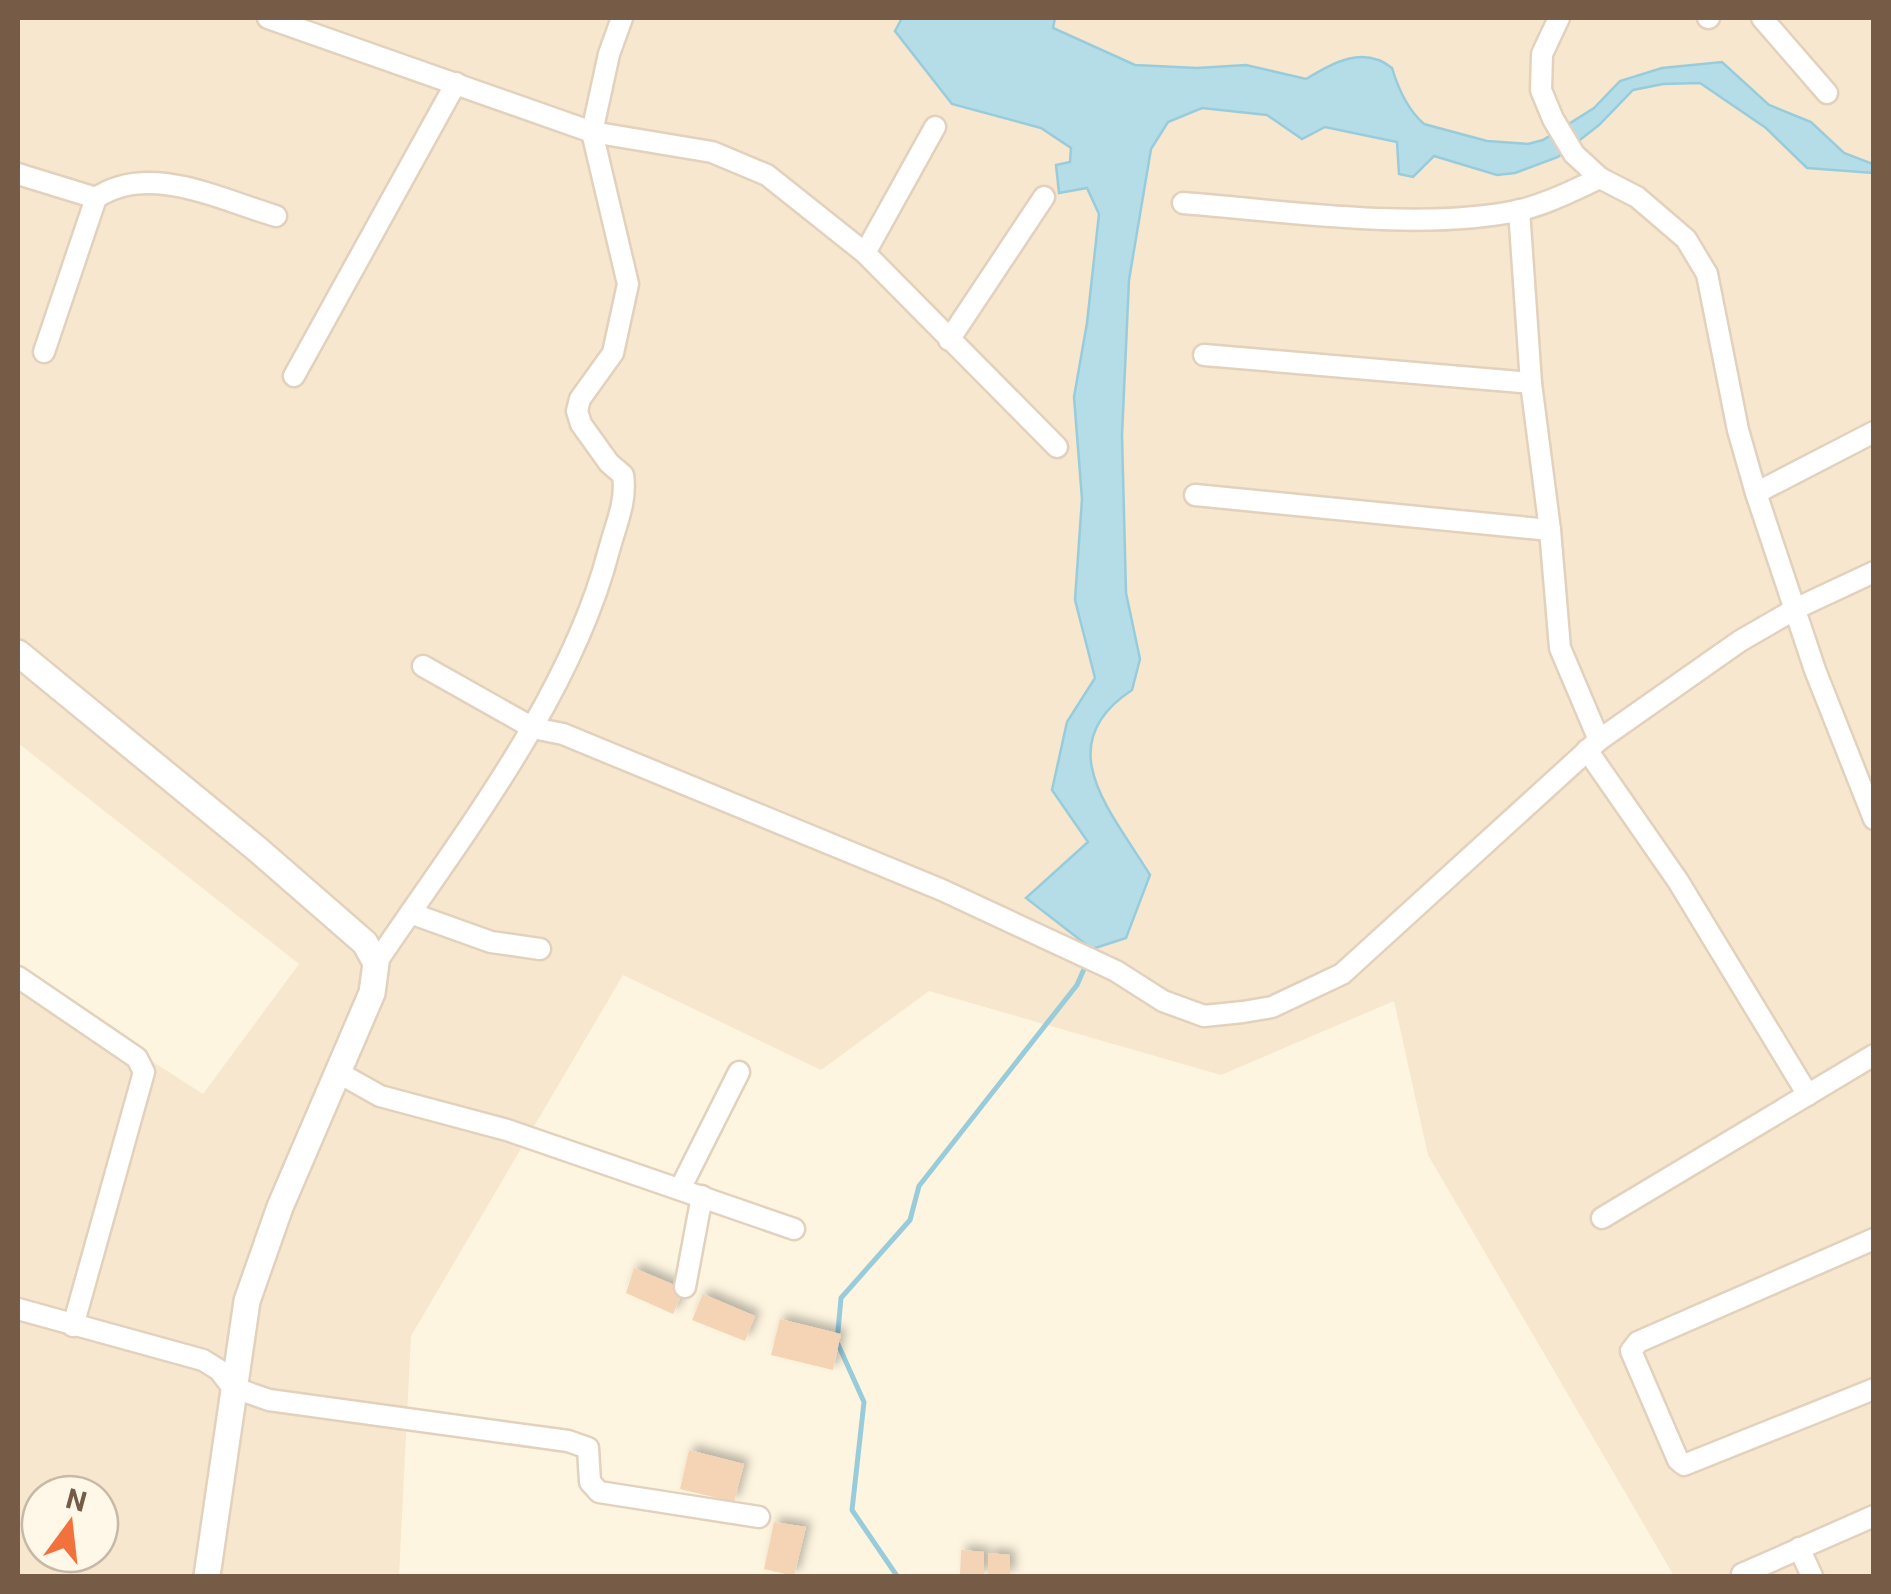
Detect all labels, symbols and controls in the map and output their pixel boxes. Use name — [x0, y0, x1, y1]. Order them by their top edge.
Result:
north arrow — [20, 1474, 120, 1574]
text: N — [63, 1482, 90, 1519]

